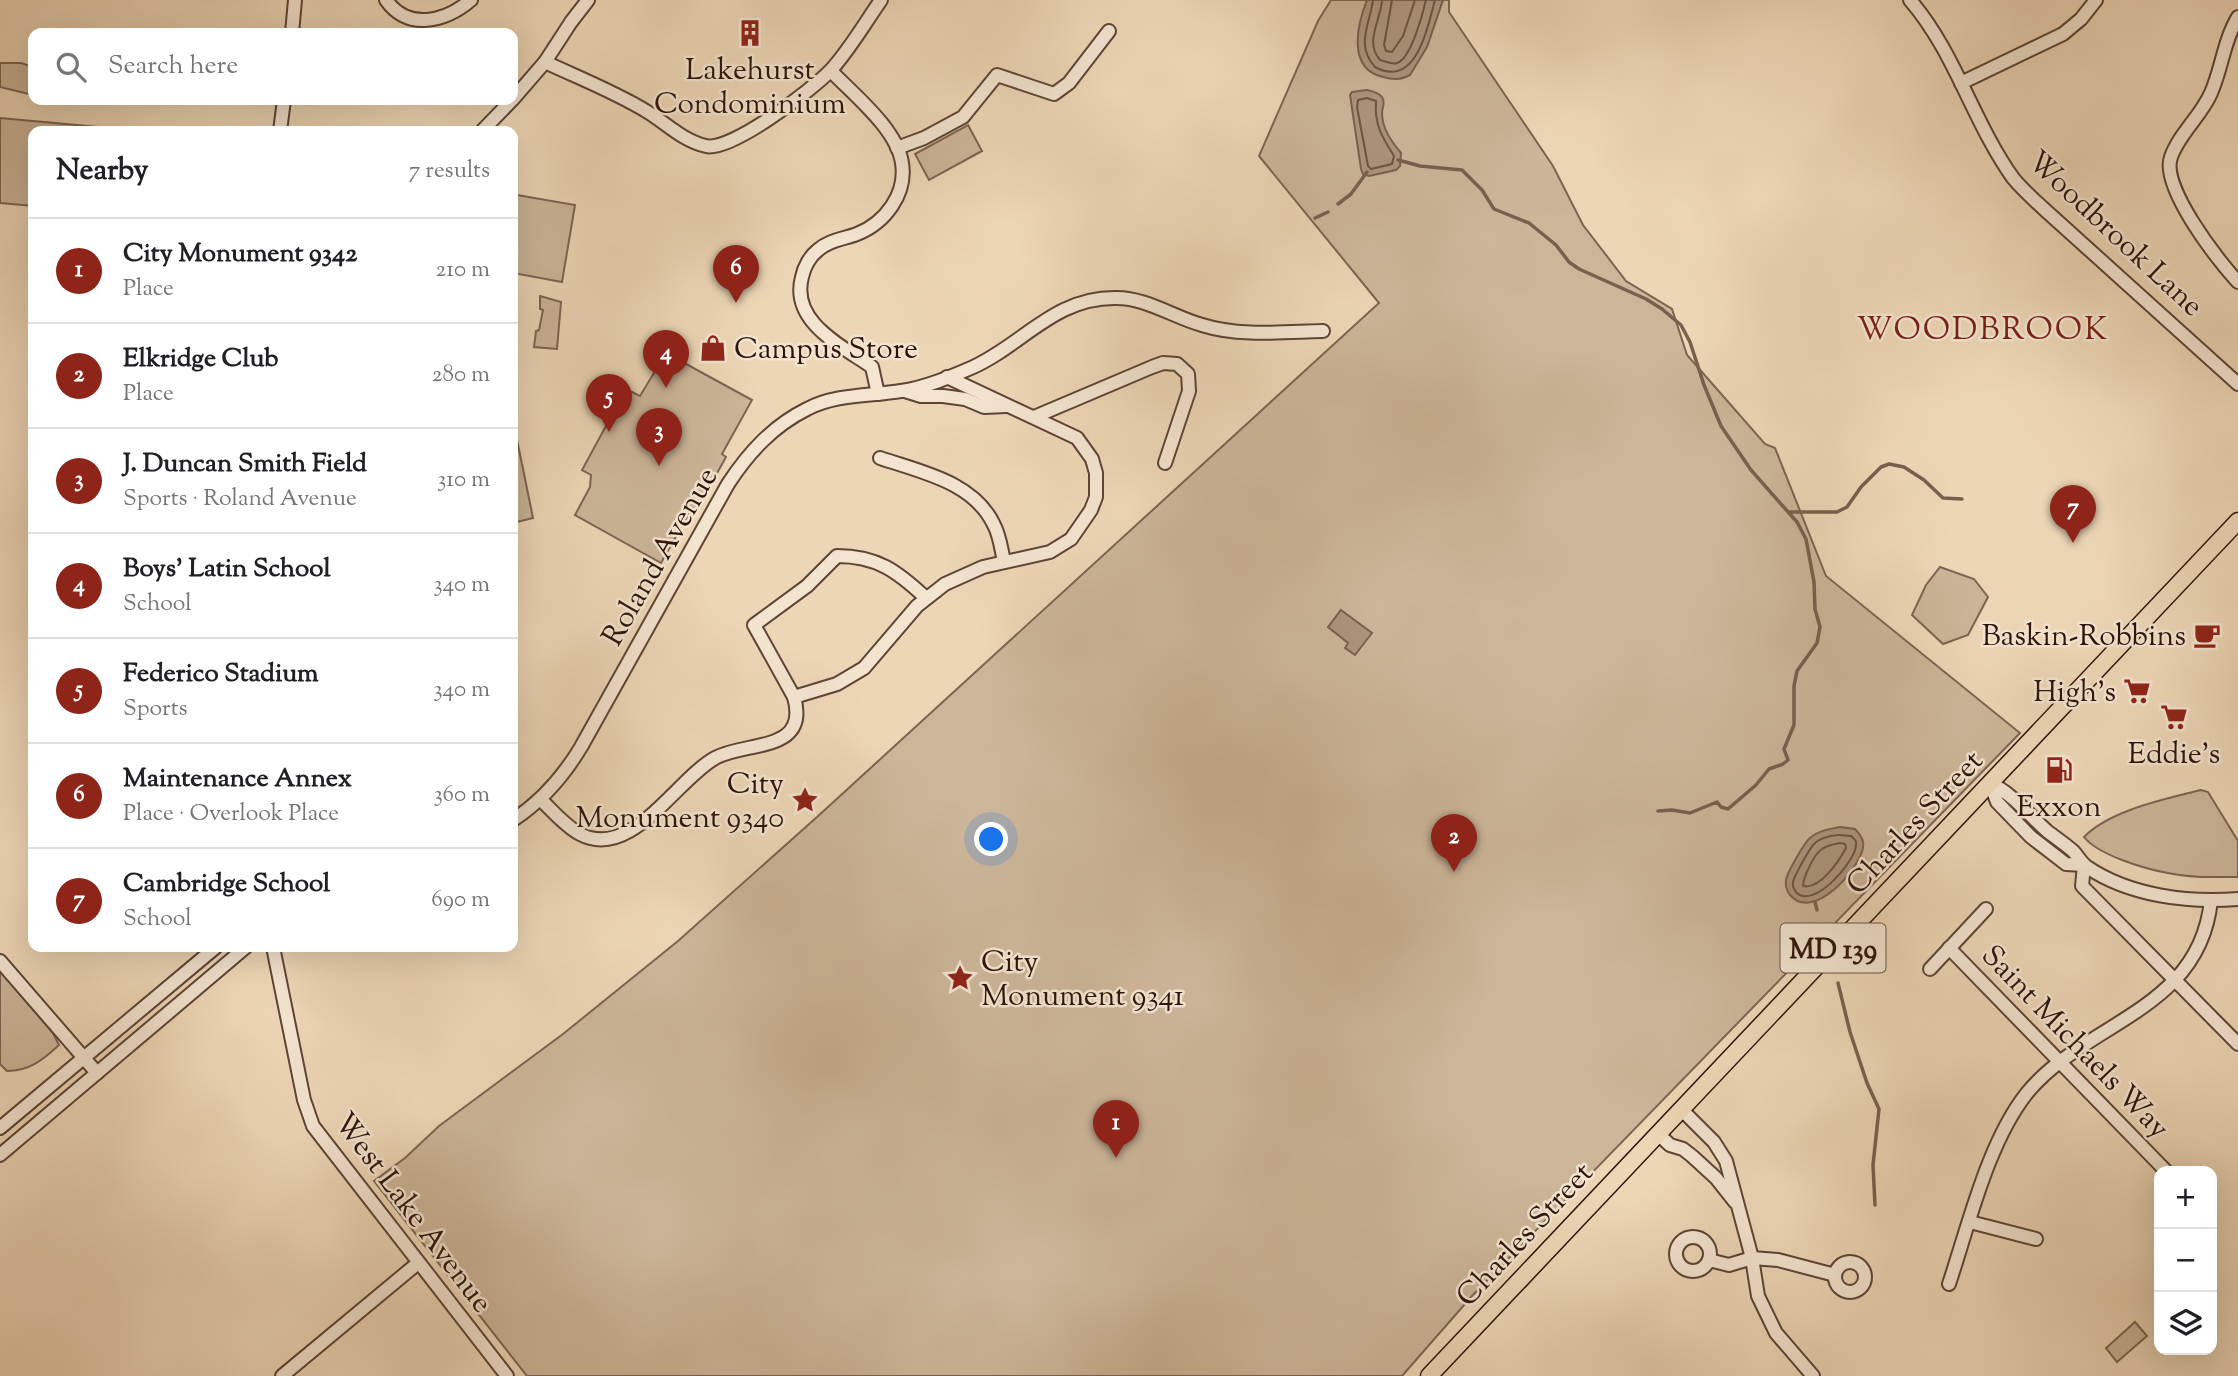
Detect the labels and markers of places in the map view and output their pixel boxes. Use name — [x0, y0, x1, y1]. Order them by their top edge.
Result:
building icon: Lakehurst Condominium — [735, 18, 765, 48]
place label: Lakehurst Condominium — [654, 50, 846, 127]
pin: 6 — [713, 245, 759, 303]
place label: Campus Store — [734, 329, 918, 372]
pin: 4 — [643, 330, 689, 388]
shop icon: Campus Store — [698, 333, 728, 363]
pin: 5 — [586, 374, 632, 432]
pin: 3 — [636, 408, 682, 466]
pin: 7 — [2050, 485, 2096, 543]
place label: Baskin-Robbins — [1982, 616, 2186, 659]
cafe icon: Baskin-Robbins — [2192, 620, 2222, 650]
place label: High’s — [2033, 672, 2116, 715]
supermarket icon: High’s — [2122, 676, 2152, 706]
supermarket icon: Eddie's — [2159, 702, 2189, 732]
place label: Eddie's — [2128, 734, 2220, 777]
fuel station icon: Exxon — [2044, 755, 2074, 785]
place label: City Monument 9340 — [576, 764, 784, 841]
place icon: City Monument 9340 — [790, 785, 820, 815]
place label: Exxon — [2017, 787, 2102, 830]
pin: 2 — [1431, 814, 1477, 872]
place label: City Monument 9341 — [981, 942, 1184, 1019]
place icon: City Monument 9341 — [945, 963, 975, 993]
pin: 1 — [1093, 1100, 1139, 1158]

